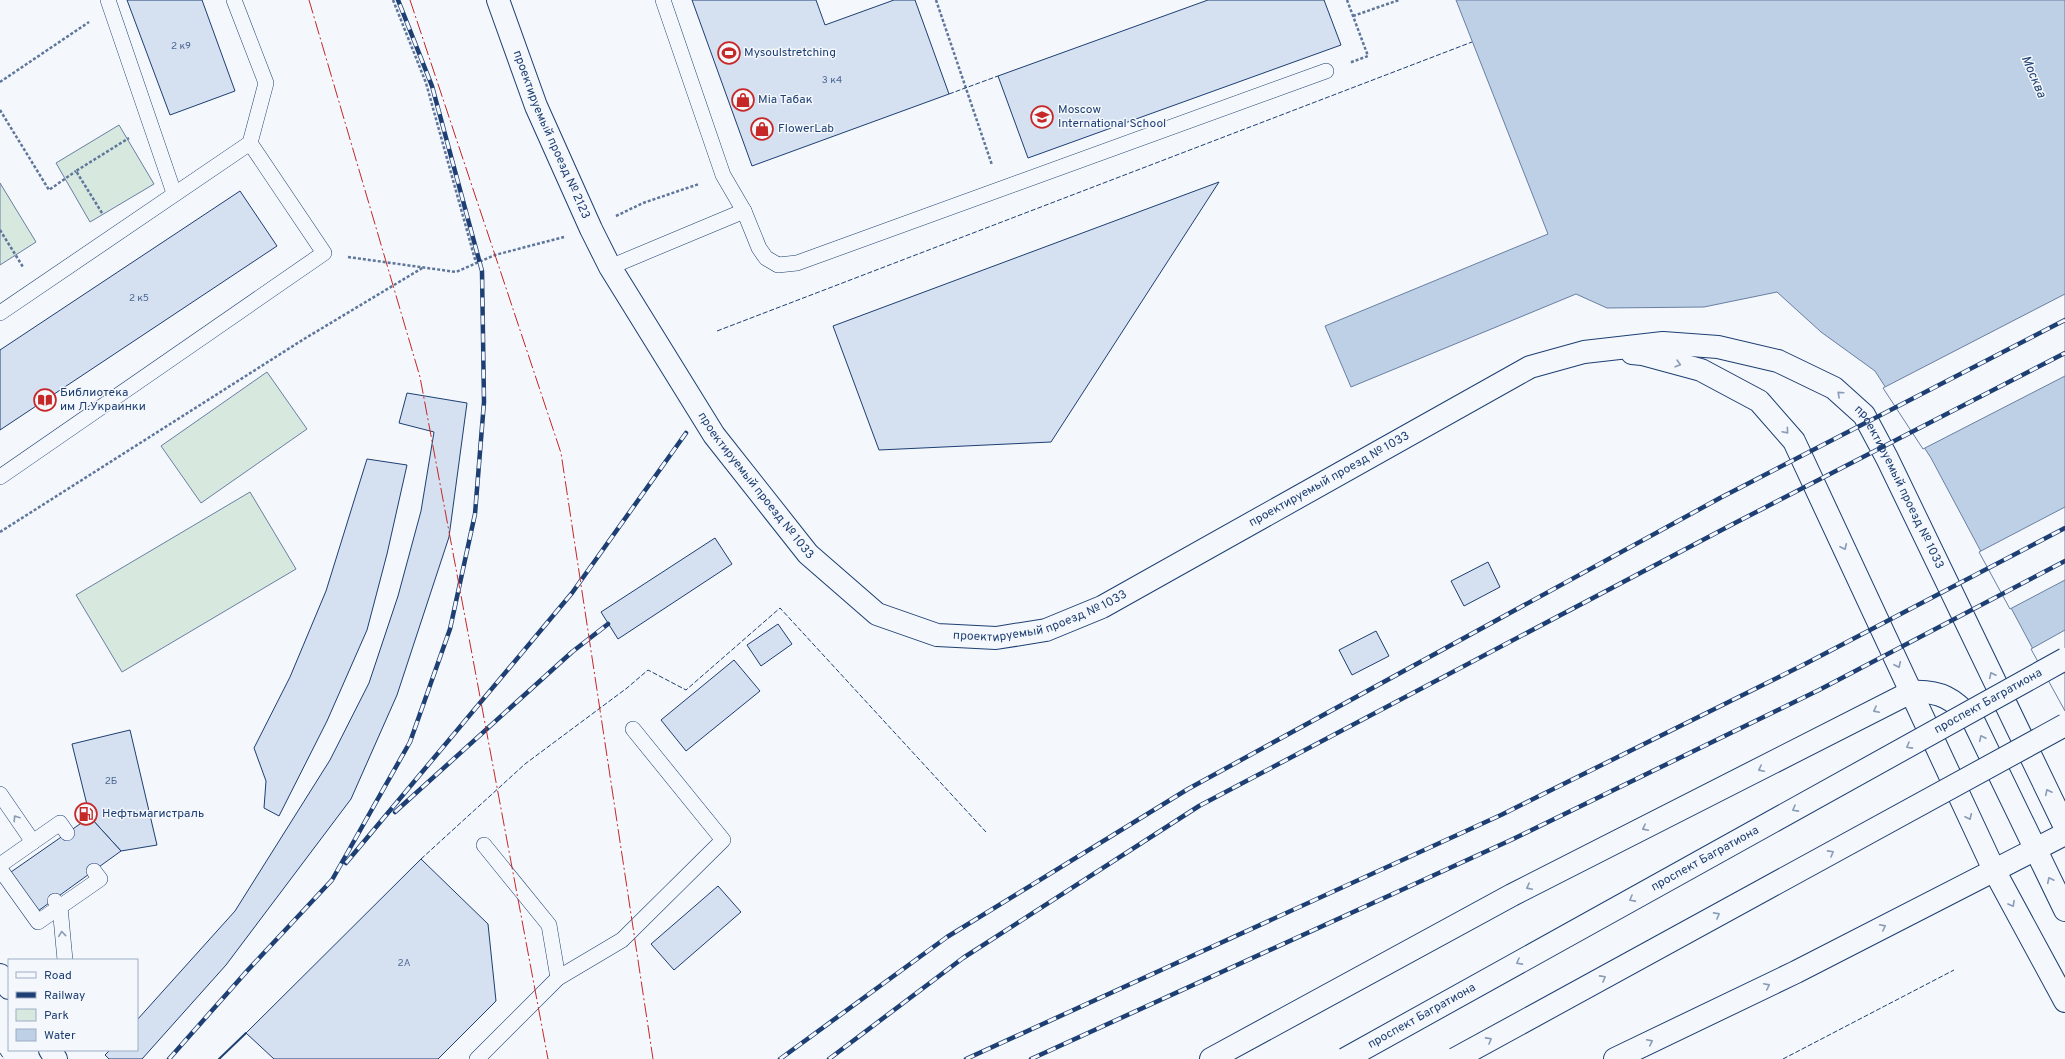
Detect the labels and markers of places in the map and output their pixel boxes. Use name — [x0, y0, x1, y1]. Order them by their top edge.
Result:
sports icon: Mysoulstretching — [716, 40, 742, 66]
place label: Mysoulstretching — [744, 45, 836, 61]
shop icon: Mia Табак — [730, 87, 756, 113]
place label: Mia Табак — [758, 92, 813, 108]
place label: Moscow International School — [1058, 102, 1166, 132]
school or university icon: Moscow International School — [1029, 104, 1055, 130]
shop icon: FlowerLab — [749, 116, 775, 142]
place label: FlowerLab — [778, 121, 834, 137]
place label: Библиотека им Л.Украинки — [60, 385, 146, 415]
library icon: Библиотека им Л.Украинки — [32, 387, 58, 413]
fuel station icon: Нефтьмагистраль — [73, 801, 99, 827]
place label: Нефтьмагистраль — [102, 806, 204, 822]

